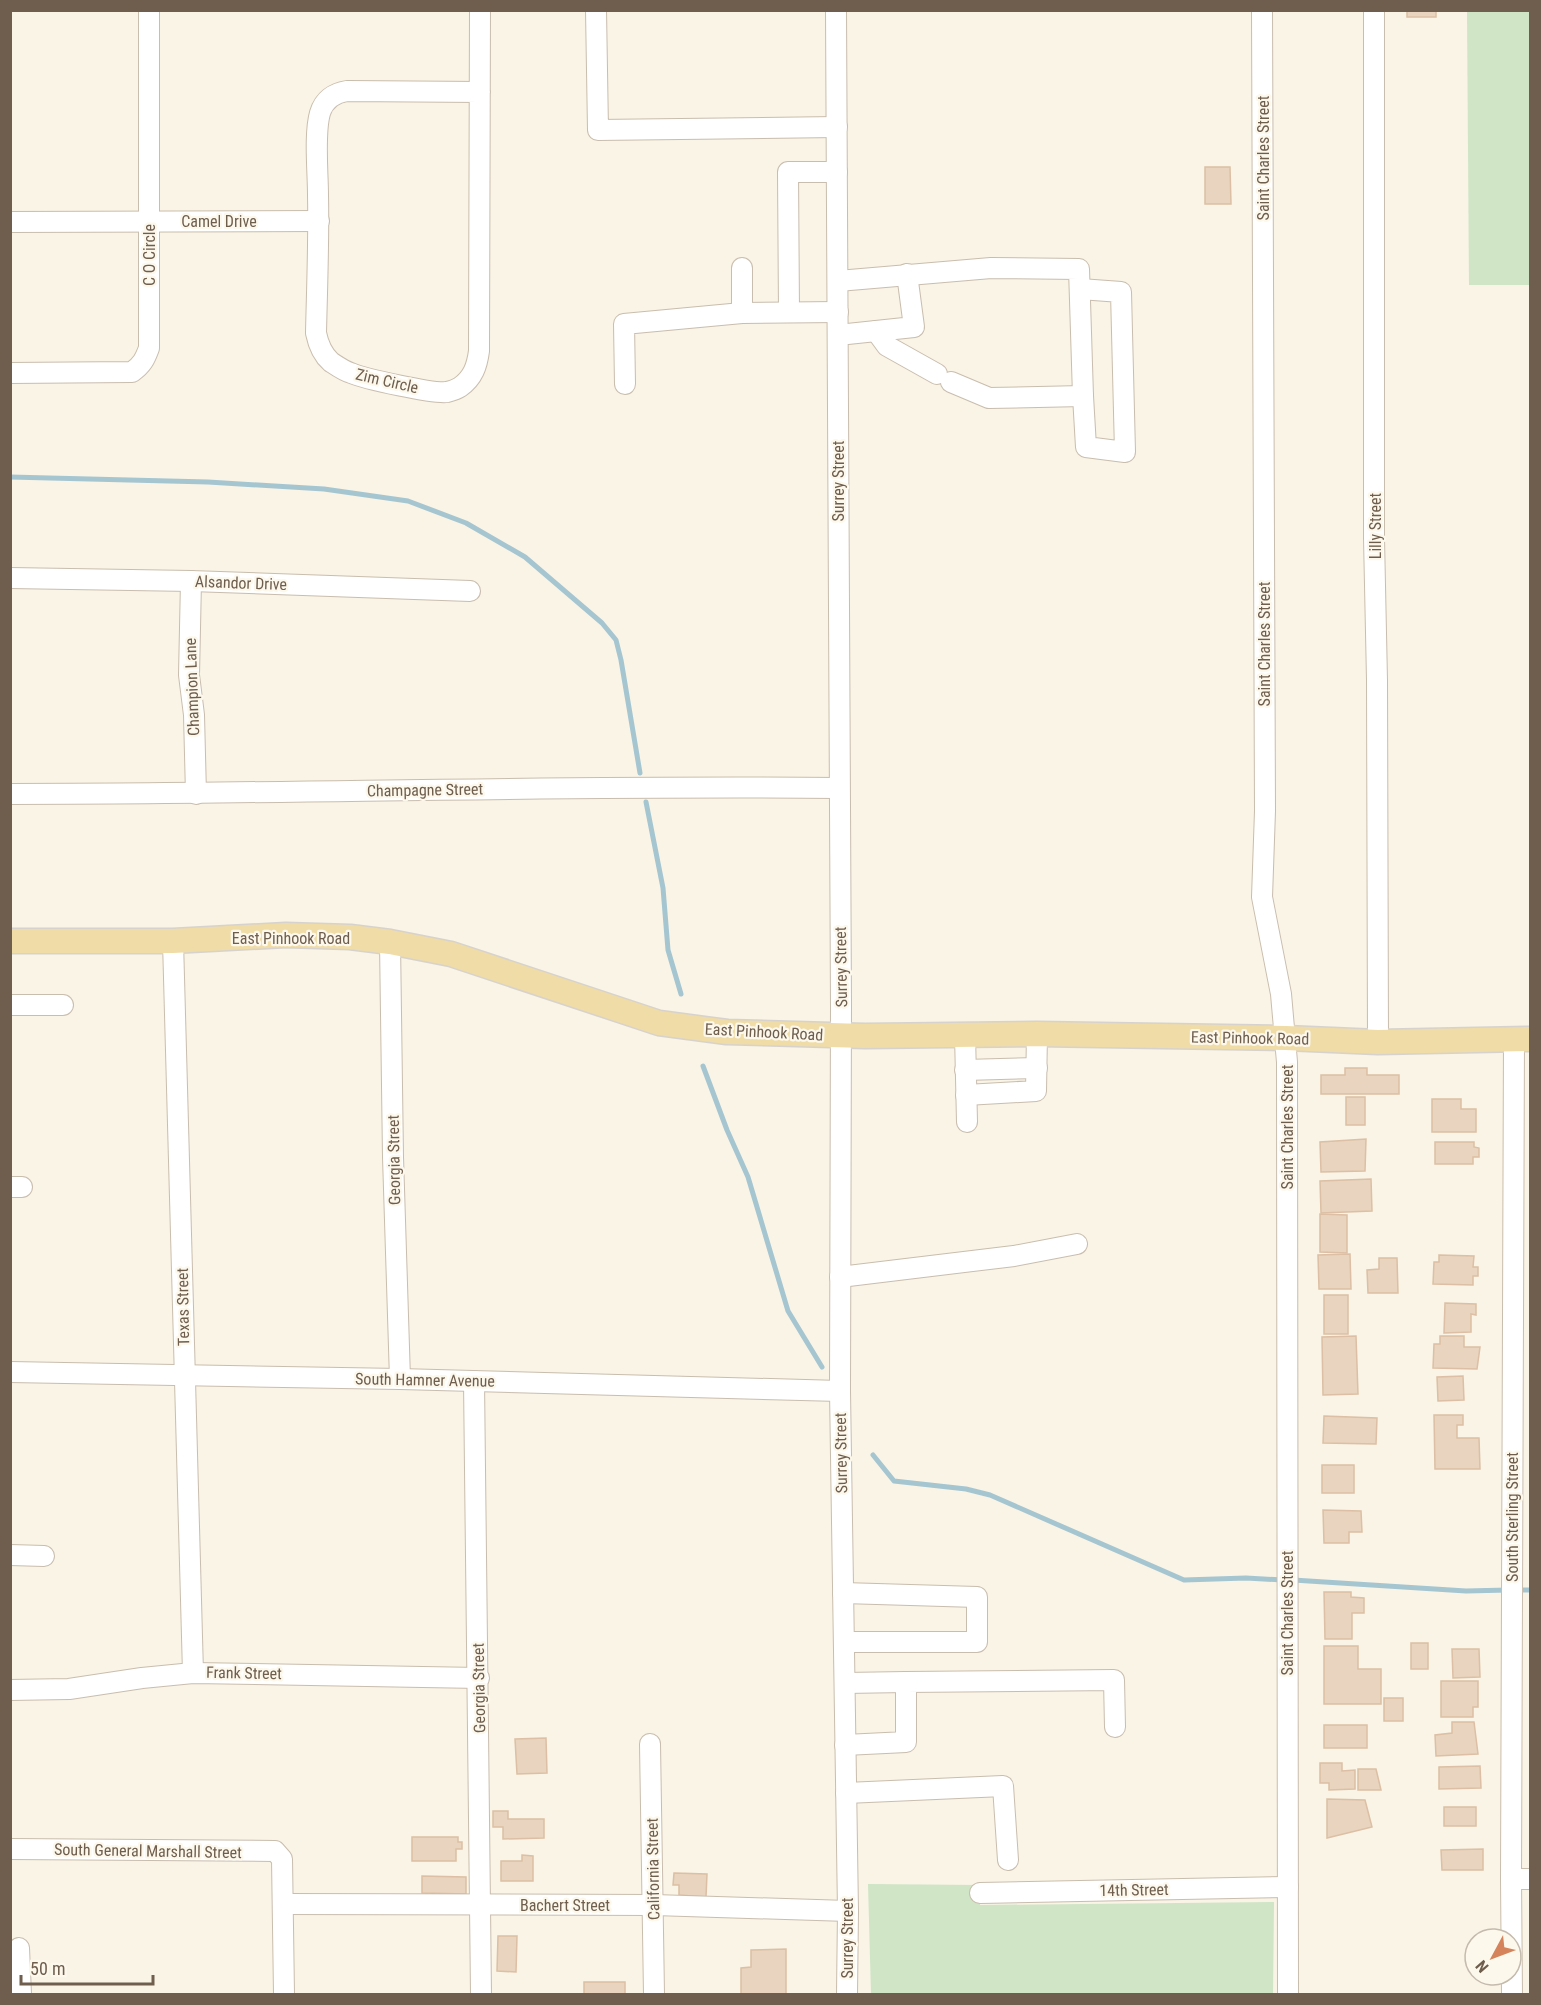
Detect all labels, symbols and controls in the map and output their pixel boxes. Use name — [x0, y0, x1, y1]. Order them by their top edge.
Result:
street label: Saint Charles Street — [1254, 95, 1273, 220]
street label: Camel Drive — [181, 212, 257, 231]
street label: C O Circle — [140, 224, 159, 286]
street label: Zim Circle — [354, 365, 420, 397]
street label: Surrey Street — [829, 440, 848, 521]
street label: Lilly Street — [1366, 493, 1385, 559]
street label: Alsandor Drive — [195, 572, 287, 594]
street label: Saint Charles Street — [1255, 581, 1274, 706]
street label: Champion Lane — [181, 638, 203, 736]
street label: Champagne Street — [367, 779, 484, 801]
street label: Surrey Street — [831, 926, 851, 1008]
street label: East Pinhook Road — [232, 929, 350, 948]
street label: East Pinhook Road — [704, 1019, 824, 1045]
street label: East Pinhook Road — [1191, 1027, 1309, 1049]
street label: Saint Charles Street — [1278, 1064, 1297, 1189]
street label: Georgia Street — [384, 1115, 404, 1205]
street label: Texas Street — [173, 1267, 193, 1346]
street label: South Hamner Avenue — [355, 1369, 495, 1391]
street label: Surrey Street — [831, 1412, 851, 1494]
street label: South Sterling Street — [1503, 1452, 1522, 1582]
street label: Saint Charles Street — [1278, 1550, 1297, 1675]
street label: Georgia Street — [469, 1643, 489, 1733]
street label: Frank Street — [206, 1663, 282, 1683]
street label: California Street — [643, 1817, 663, 1920]
street label: South General Marshall Street — [54, 1840, 242, 1862]
street label: 14th Street — [1099, 1880, 1169, 1900]
street label: Bachert Street — [520, 1896, 610, 1915]
street label: Surrey Street — [838, 1897, 857, 1978]
north arrow — [1463, 1927, 1523, 1987]
scale bar — [21, 1948, 153, 1986]
text: N — [1472, 1957, 1492, 1976]
text: 50 m — [30, 1958, 65, 1979]

